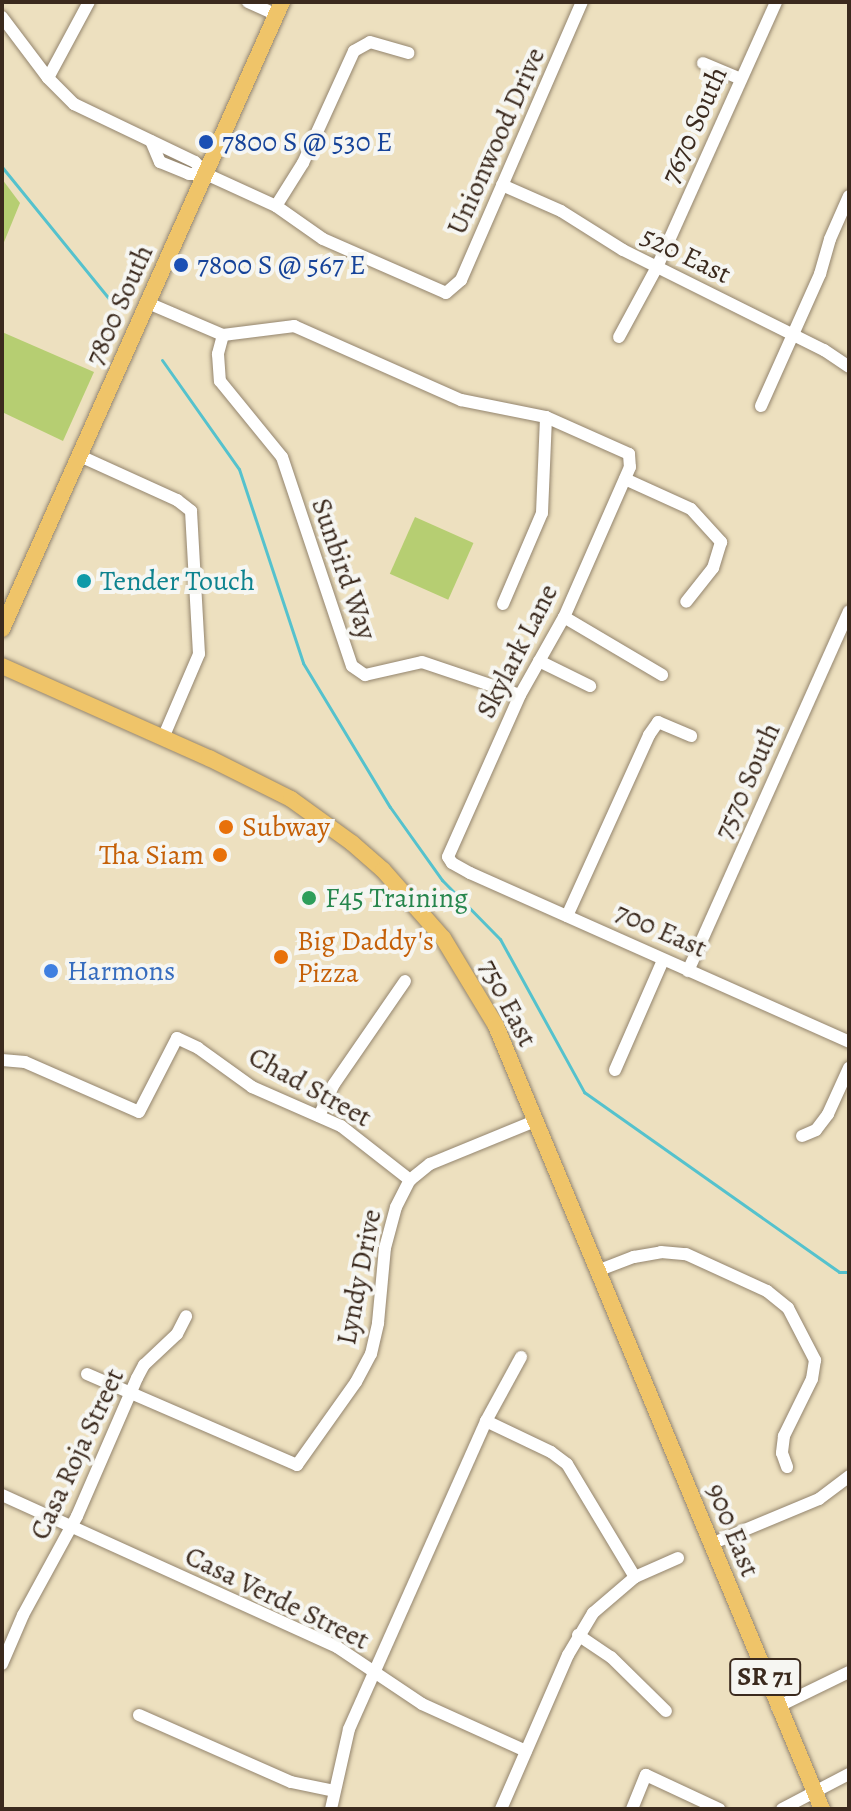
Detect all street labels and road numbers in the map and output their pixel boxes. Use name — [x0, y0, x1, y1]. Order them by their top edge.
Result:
street label: Unionwood Drive — [440, 42, 552, 240]
street label: 7670 South — [653, 61, 735, 189]
street label: 520 East — [636, 219, 736, 291]
street label: 7800 South — [78, 240, 160, 370]
street label: Sunbird Way — [304, 494, 384, 644]
street label: Skylark Lane — [469, 578, 565, 724]
street label: 7570 South — [707, 718, 787, 844]
street label: 700 East — [610, 895, 712, 965]
street label: 750 East — [472, 954, 544, 1052]
street label: Chad Street — [243, 1040, 377, 1134]
street label: Lyndy Drive — [329, 1206, 389, 1348]
street label: Casa Roja Street — [23, 1363, 131, 1545]
street label: 900 East — [699, 1478, 767, 1582]
street label: Casa Verde Street — [180, 1539, 374, 1657]
road number: SR 71 — [729, 1655, 801, 1699]

